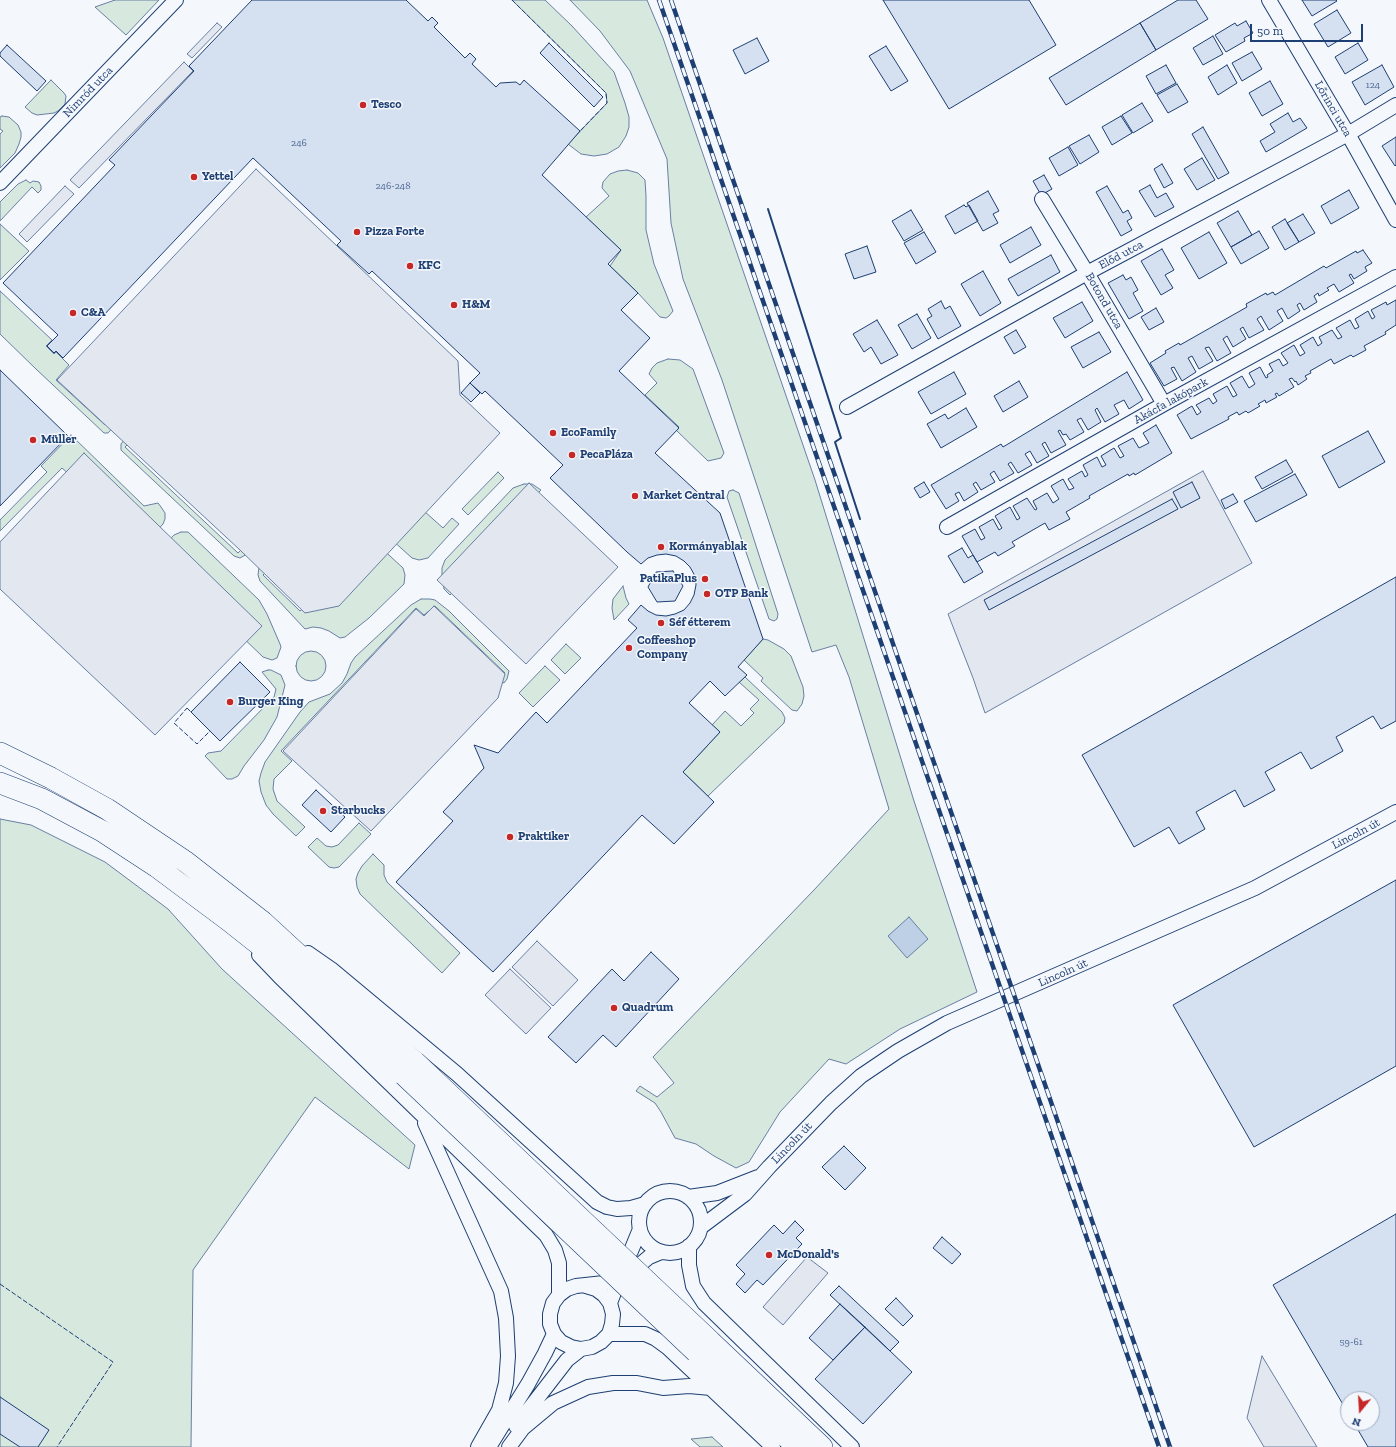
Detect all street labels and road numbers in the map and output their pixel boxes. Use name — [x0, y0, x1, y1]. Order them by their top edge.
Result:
street label: Nimród utca — [60, 63, 116, 121]
street label: Lőrinci utca — [1311, 78, 1355, 140]
street label: Előd utca — [1096, 237, 1146, 273]
street label: Botond utca — [1082, 270, 1126, 332]
street label: Akácfa lakópark — [1131, 375, 1211, 427]
street label: Lincoln út — [1329, 815, 1383, 853]
street label: Lincoln út — [1036, 956, 1090, 990]
street label: Lincoln út — [769, 1119, 815, 1167]

